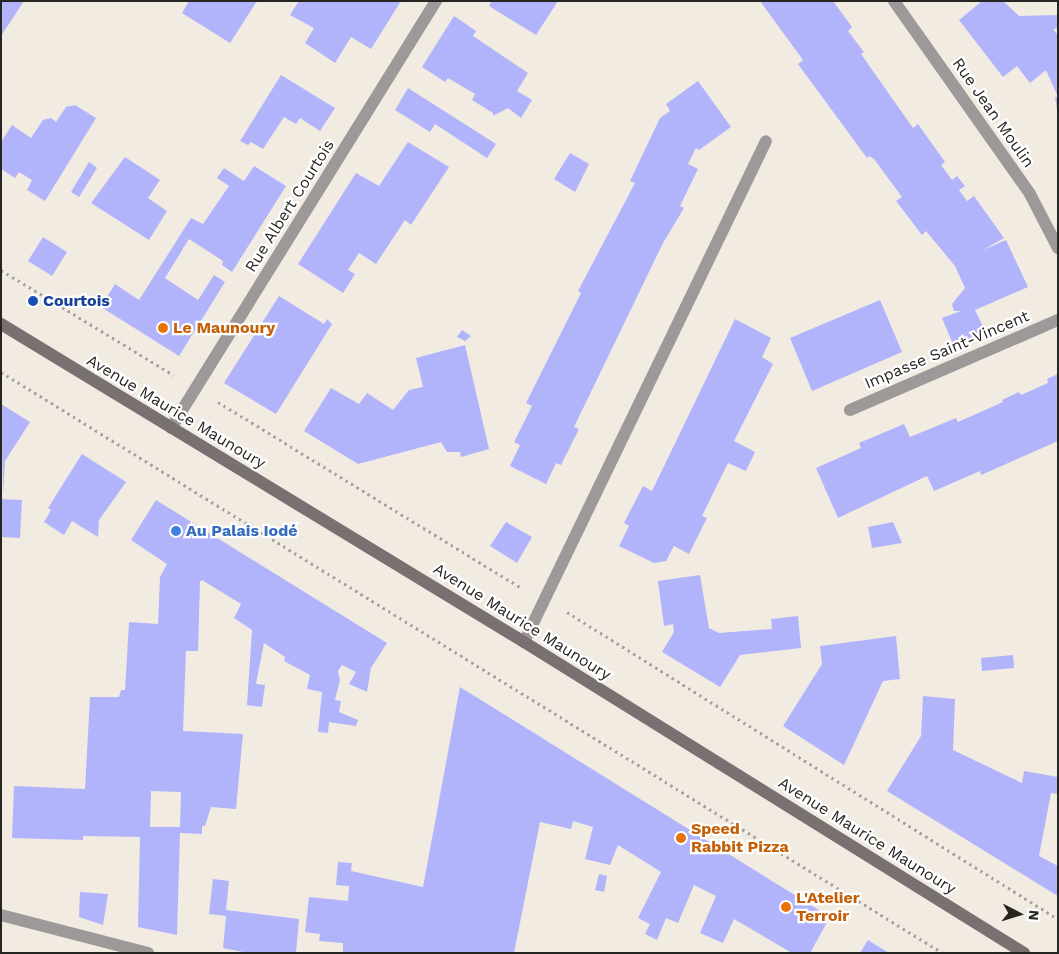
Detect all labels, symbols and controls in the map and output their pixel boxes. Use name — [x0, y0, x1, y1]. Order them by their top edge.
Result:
street label: Rue Jean Moulin — [948, 54, 1038, 172]
street label: Rue Albert Courtois — [241, 136, 339, 276]
place label: Courtois — [43, 291, 110, 311]
marker: Courtois — [27, 295, 39, 307]
street label: Impasse Saint-Vincent — [862, 307, 1032, 393]
place label: Le Maunoury — [173, 318, 275, 338]
marker: Le Maunoury — [157, 322, 169, 334]
street label: Avenue Maurice Maunoury — [83, 351, 269, 473]
place label: Au Palais Iodé — [186, 521, 298, 541]
marker: Au Palais Iodé — [170, 525, 182, 537]
street label: Avenue Maurice Maunoury — [430, 559, 614, 685]
street label: Avenue Maurice Maunoury — [775, 773, 959, 899]
place label: Speed Rabbit Pizza — [691, 819, 789, 857]
marker: Speed Rabbit Pizza — [675, 832, 687, 844]
place label: L'Atelier Terroir — [796, 888, 860, 926]
north arrow — [994, 889, 1044, 939]
marker: L'Atelier Terroir — [780, 901, 792, 913]
text: N — [1026, 909, 1042, 921]

